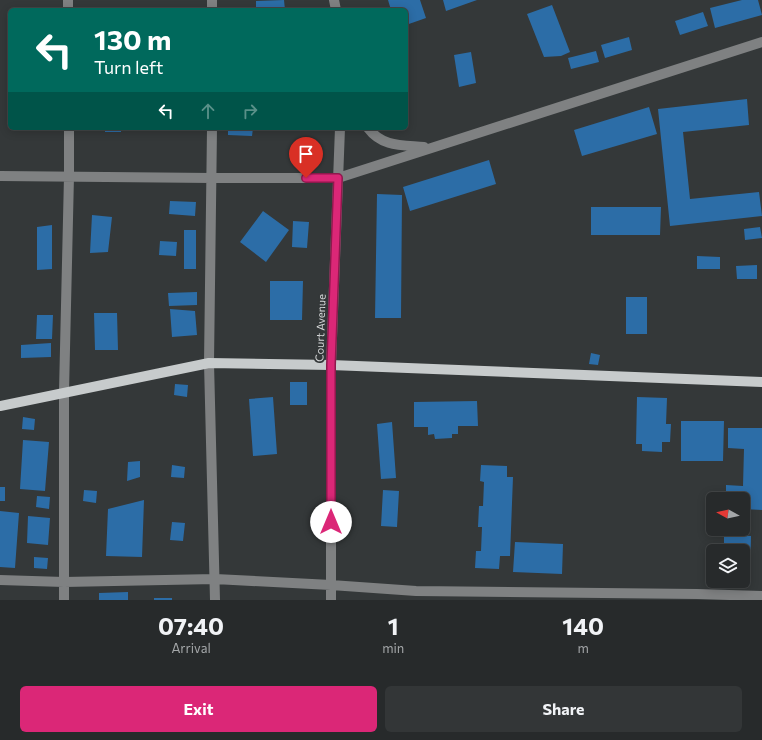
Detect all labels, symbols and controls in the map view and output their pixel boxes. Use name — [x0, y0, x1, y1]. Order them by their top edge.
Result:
text: 130 m — [94, 22, 171, 56]
icon: left — [28, 24, 80, 76]
text: Turn left — [94, 56, 163, 78]
icon: left — [155, 100, 177, 122]
icon: ahead — [197, 100, 219, 122]
icon: right — [239, 100, 261, 122]
pin — [289, 137, 323, 178]
icon: arrive — [295, 143, 317, 165]
street label: Court Avenue — [312, 294, 328, 362]
north arrow — [706, 492, 750, 536]
map controls — [706, 492, 750, 588]
position arrow — [310, 501, 352, 543]
button: layers — [706, 544, 750, 588]
text: 07:40 — [158, 611, 224, 640]
text: 1 — [388, 611, 399, 640]
text: 140 — [562, 611, 604, 640]
text: Arrival — [171, 640, 211, 656]
text: min — [382, 640, 404, 656]
text: m — [577, 640, 589, 656]
button: Exit — [20, 686, 377, 732]
button: Share — [385, 686, 742, 732]

